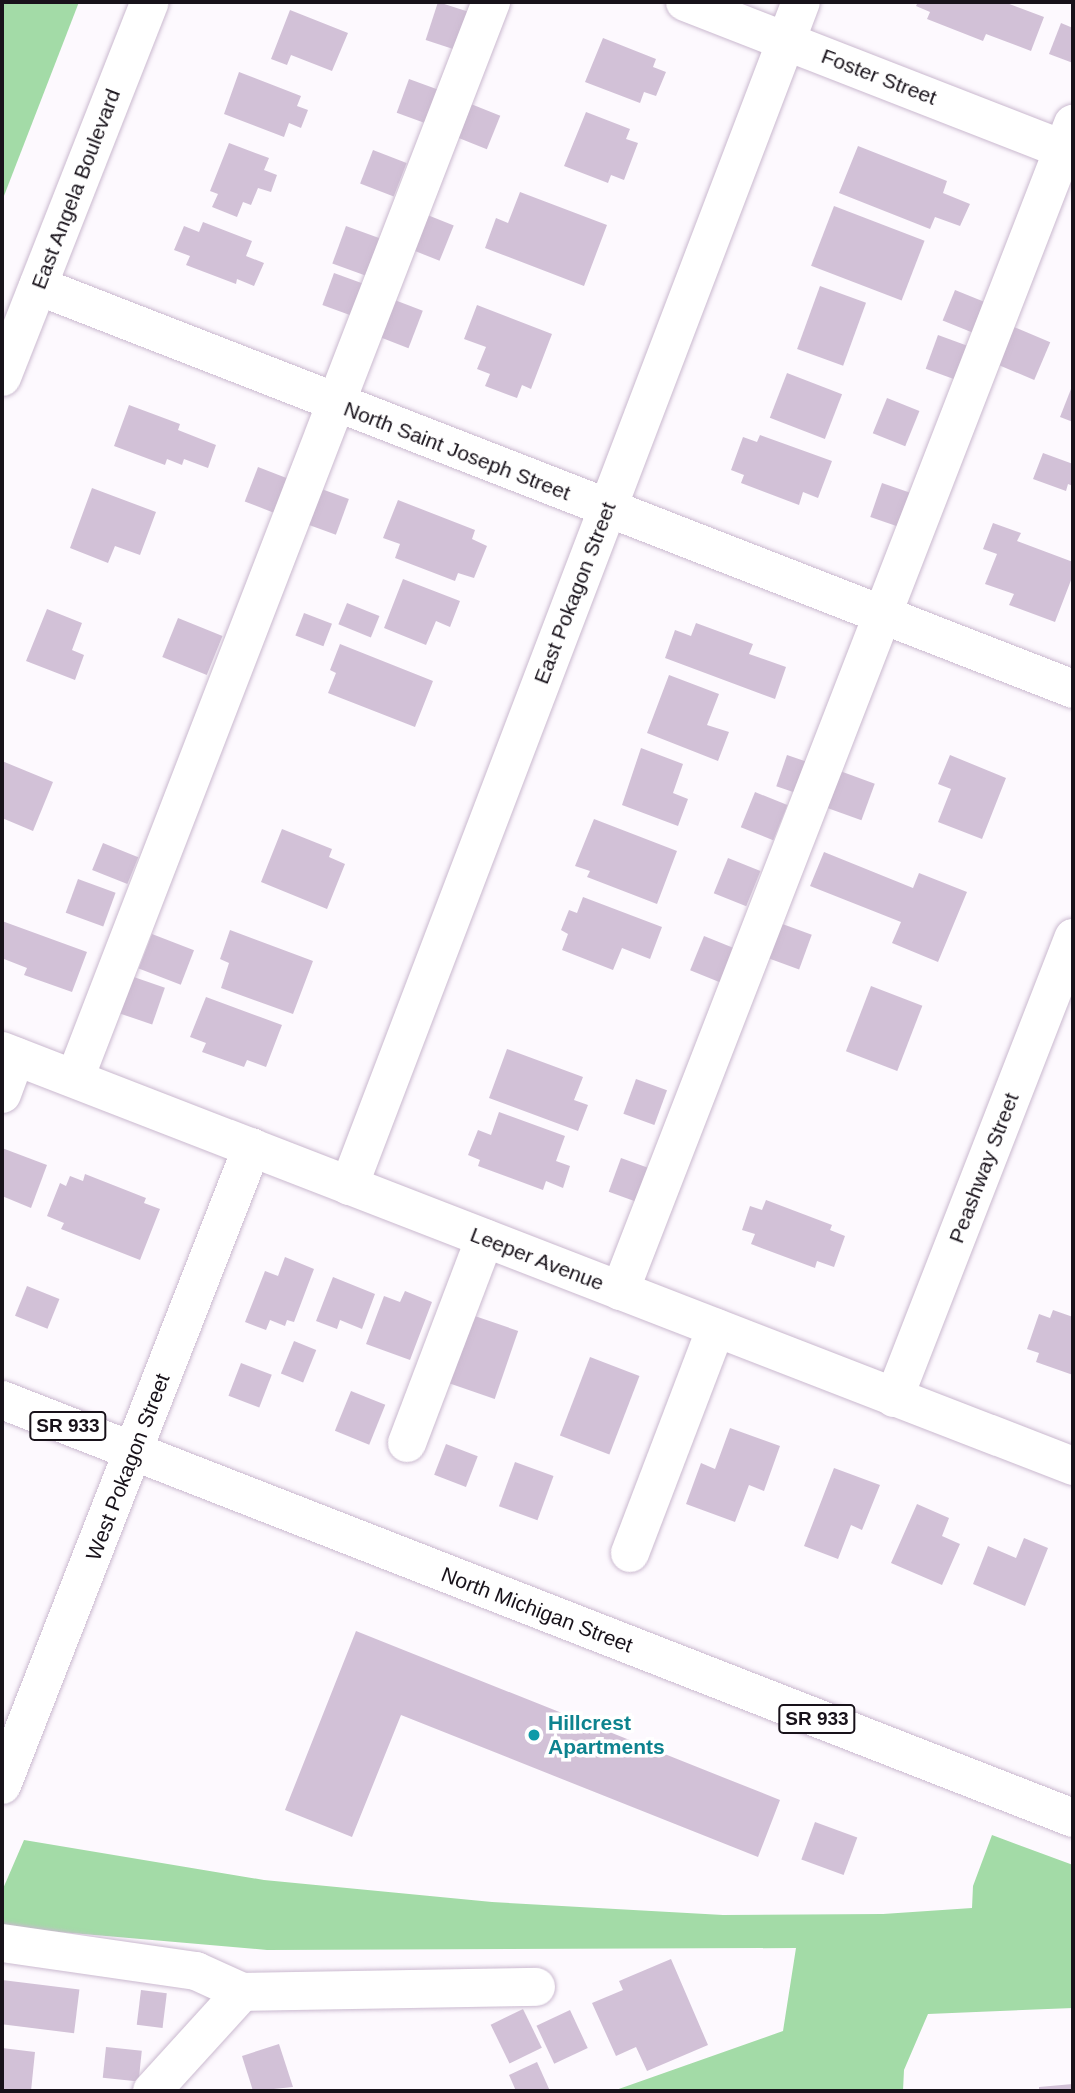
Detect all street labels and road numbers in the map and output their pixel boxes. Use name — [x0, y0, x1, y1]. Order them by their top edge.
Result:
street label: Foster Street — [818, 43, 940, 111]
street label: East Angela Boulevard — [26, 85, 126, 293]
street label: North Saint Joseph Street — [340, 396, 574, 506]
street label: East Pokagon Street — [529, 499, 621, 687]
street label: Peashway Street — [944, 1089, 1024, 1247]
street label: Leeper Avenue — [466, 1222, 608, 1296]
street label: West Pokagon Street — [81, 1370, 175, 1564]
road number: SR 933 — [28, 1410, 108, 1442]
street label: North Michigan Street — [438, 1562, 636, 1658]
road number: SR 933 — [777, 1704, 857, 1735]

